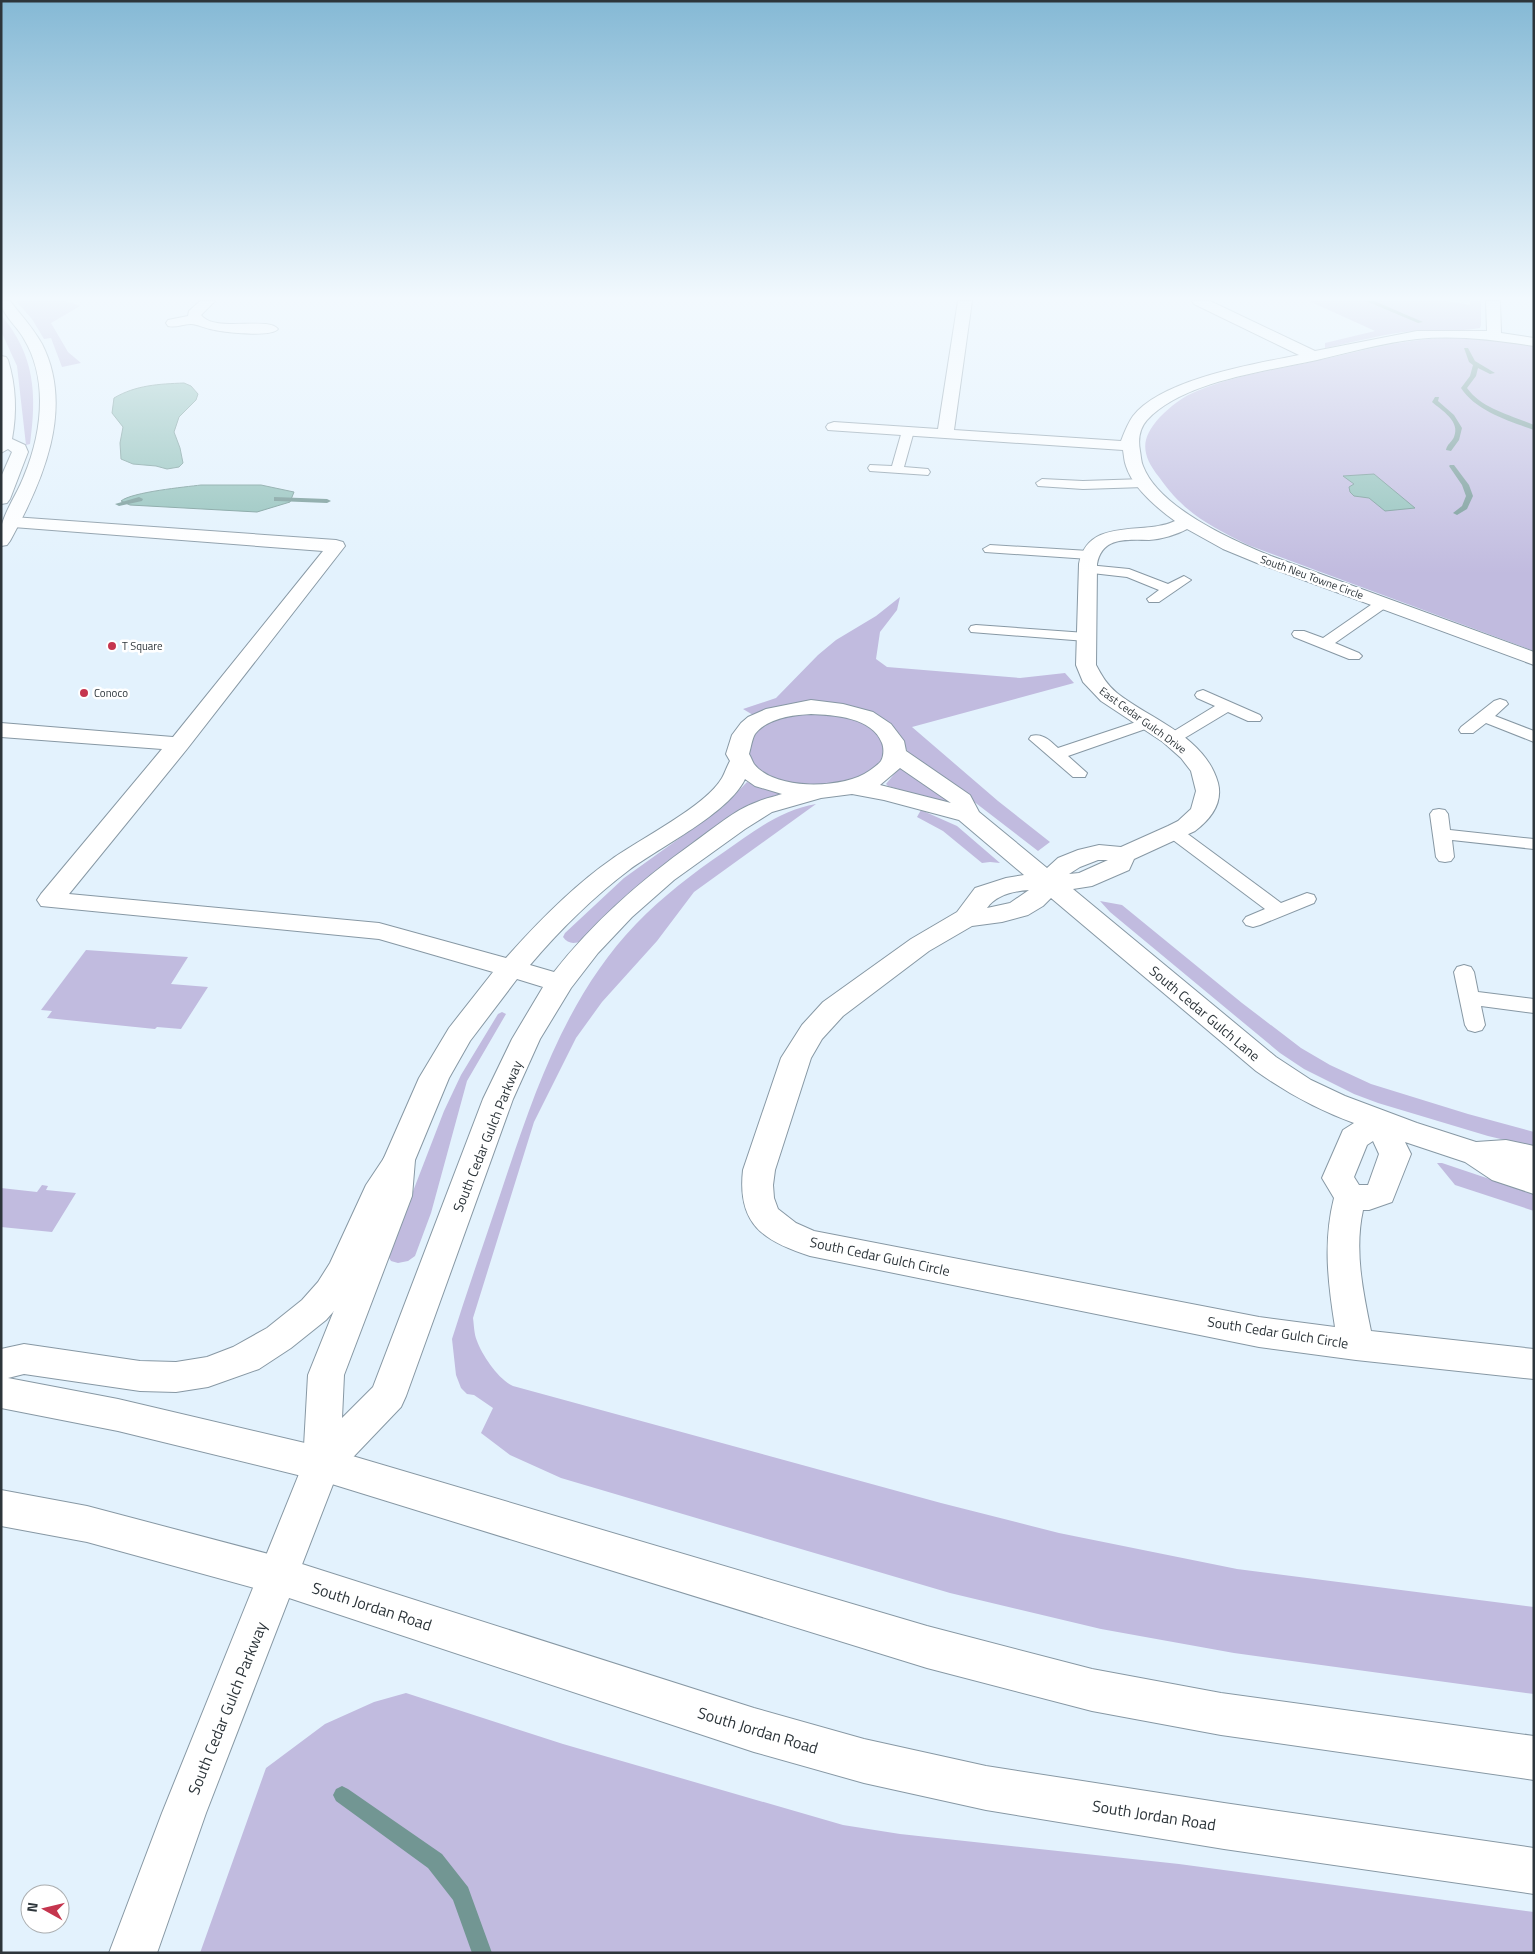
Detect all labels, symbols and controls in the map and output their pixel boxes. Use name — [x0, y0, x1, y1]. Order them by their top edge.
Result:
street label: South Neu Towne Circle — [1258, 551, 1366, 603]
place label: T Square — [122, 638, 163, 654]
marker: T Square — [106, 640, 118, 652]
street label: East Cedar Gulch Drive — [1096, 683, 1190, 757]
place label: Conoco — [94, 685, 128, 701]
marker: Conoco — [78, 687, 90, 699]
street label: South Cedar Gulch Lane — [1145, 960, 1265, 1066]
street label: South Cedar Gulch Parkway — [447, 1057, 527, 1215]
street label: South Cedar Gulch Circle — [808, 1231, 952, 1281]
street label: South Cedar Gulch Circle — [1206, 1310, 1350, 1354]
street label: South Jordan Road — [309, 1575, 435, 1637]
street label: South Cedar Gulch Parkway — [181, 1617, 273, 1798]
street label: South Jordan Road — [695, 1700, 821, 1760]
street label: South Jordan Road — [1090, 1793, 1218, 1837]
north arrow — [20, 1884, 70, 1934]
text: N — [21, 1901, 43, 1913]

